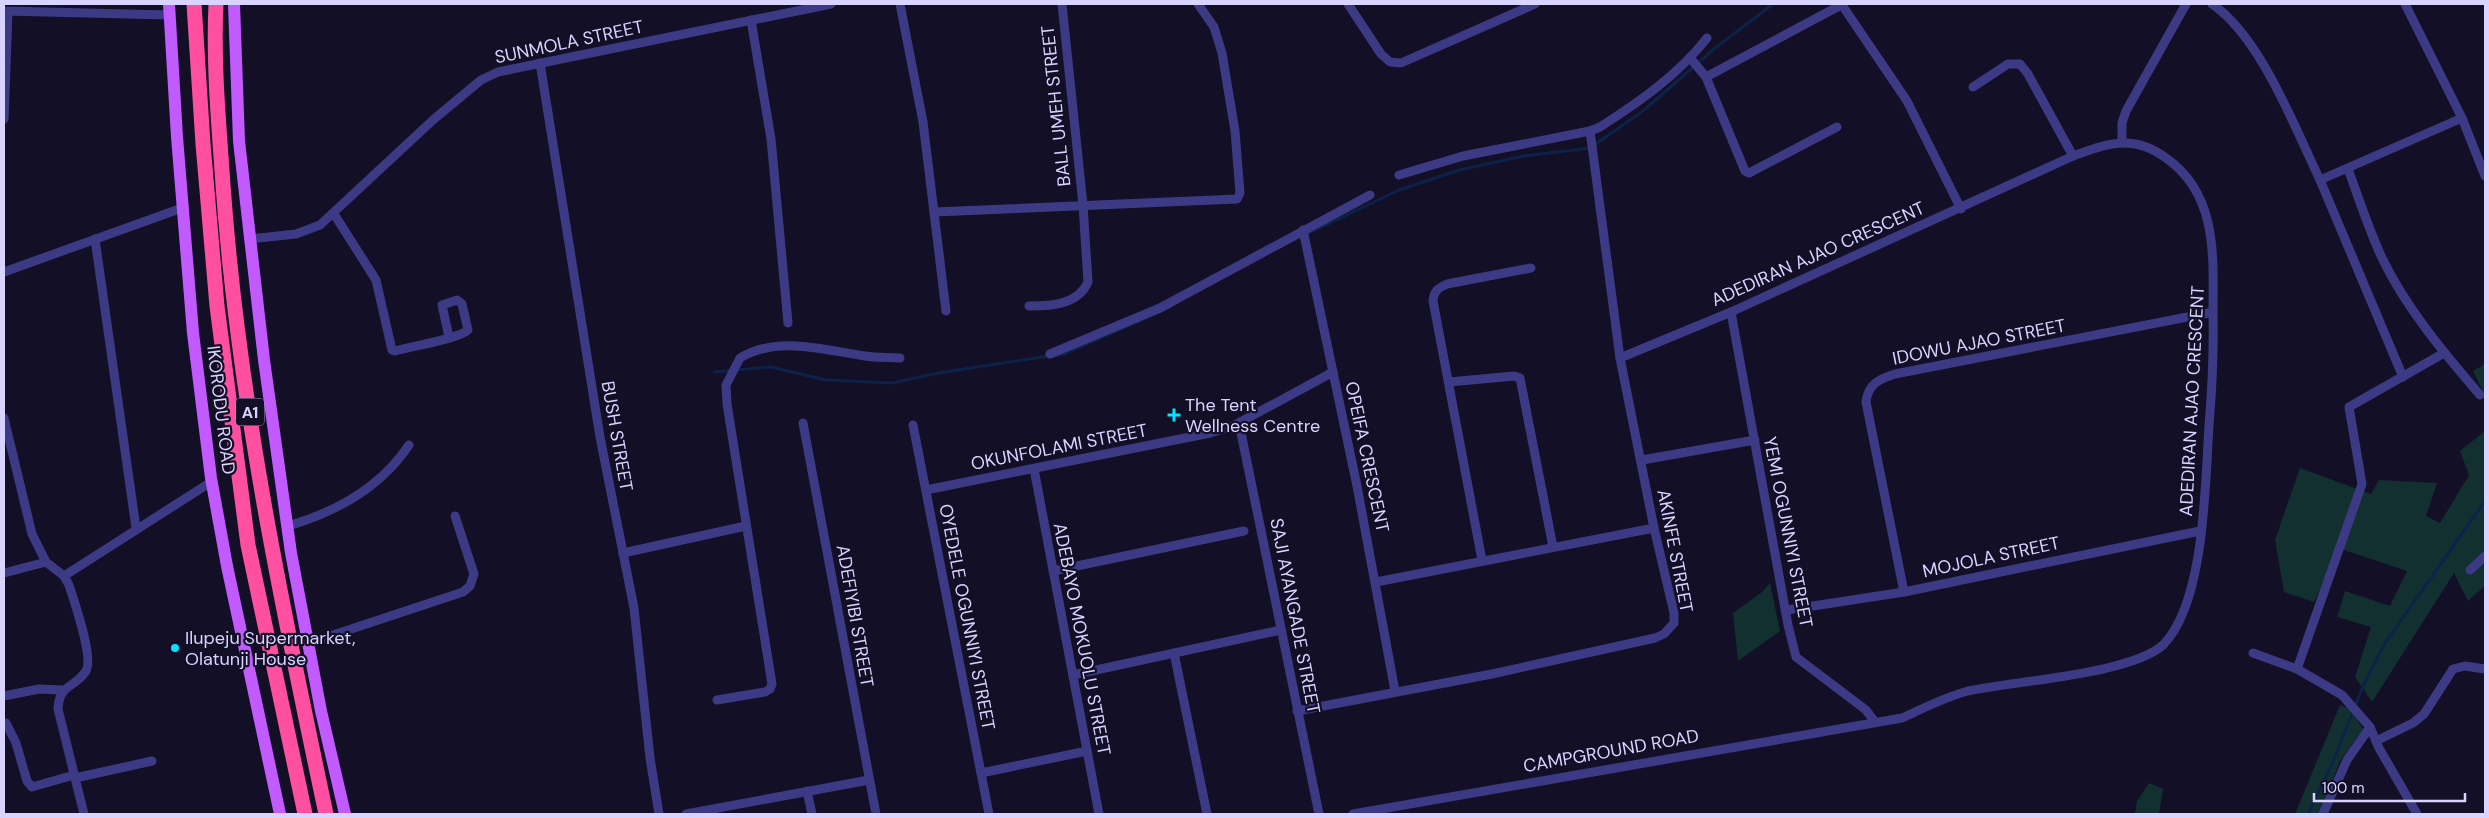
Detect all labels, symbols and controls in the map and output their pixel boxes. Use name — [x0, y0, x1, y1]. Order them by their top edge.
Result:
street label: SUNMOLA STREET — [492, 15, 646, 69]
street label: BALL UMEH STREET — [1036, 24, 1076, 188]
street label: ADEDIRAN AJAO CRESCENT — [1708, 196, 1928, 312]
street label: ADEDIRAN AJAO CRESCENT — [2174, 285, 2210, 517]
street label: IDOWU AJAO STREET — [1890, 313, 2068, 371]
street label: IKORODU ROAD — [201, 344, 241, 476]
street label: BUSH STREET — [596, 379, 638, 493]
street label: OPEIFA CRESCENT — [1339, 379, 1395, 535]
place label: The Tent Wellness Centre — [1185, 393, 1320, 438]
road number: A1 — [236, 398, 264, 426]
marker: The Tent Wellness Centre — [1167, 408, 1181, 422]
street label: OKUNFOLAMI STREET — [969, 418, 1149, 476]
street label: YEMI OGUNNIYI STREET — [1758, 434, 1818, 630]
street label: AKINFE STREET — [1651, 487, 1699, 615]
street label: OYEDELE OGUNNIYI STREET — [933, 502, 1001, 732]
street label: SAJI AYANGADE STREET — [1264, 516, 1326, 716]
street label: ADEBAYO MOKUOLU STREET — [1048, 521, 1116, 757]
street label: MOJOLA STREET — [1920, 531, 2062, 583]
street label: ADEFIYIBI STREET — [831, 543, 879, 689]
place label: Ilupeju Supermarket, Olatunji House — [185, 626, 356, 671]
marker: Ilupeju Supermarket, Olatunji House — [169, 642, 181, 654]
street label: CAMPGROUND ROAD — [1521, 724, 1701, 778]
scale bar — [2314, 770, 2465, 802]
text: 100 m — [2322, 778, 2365, 798]

